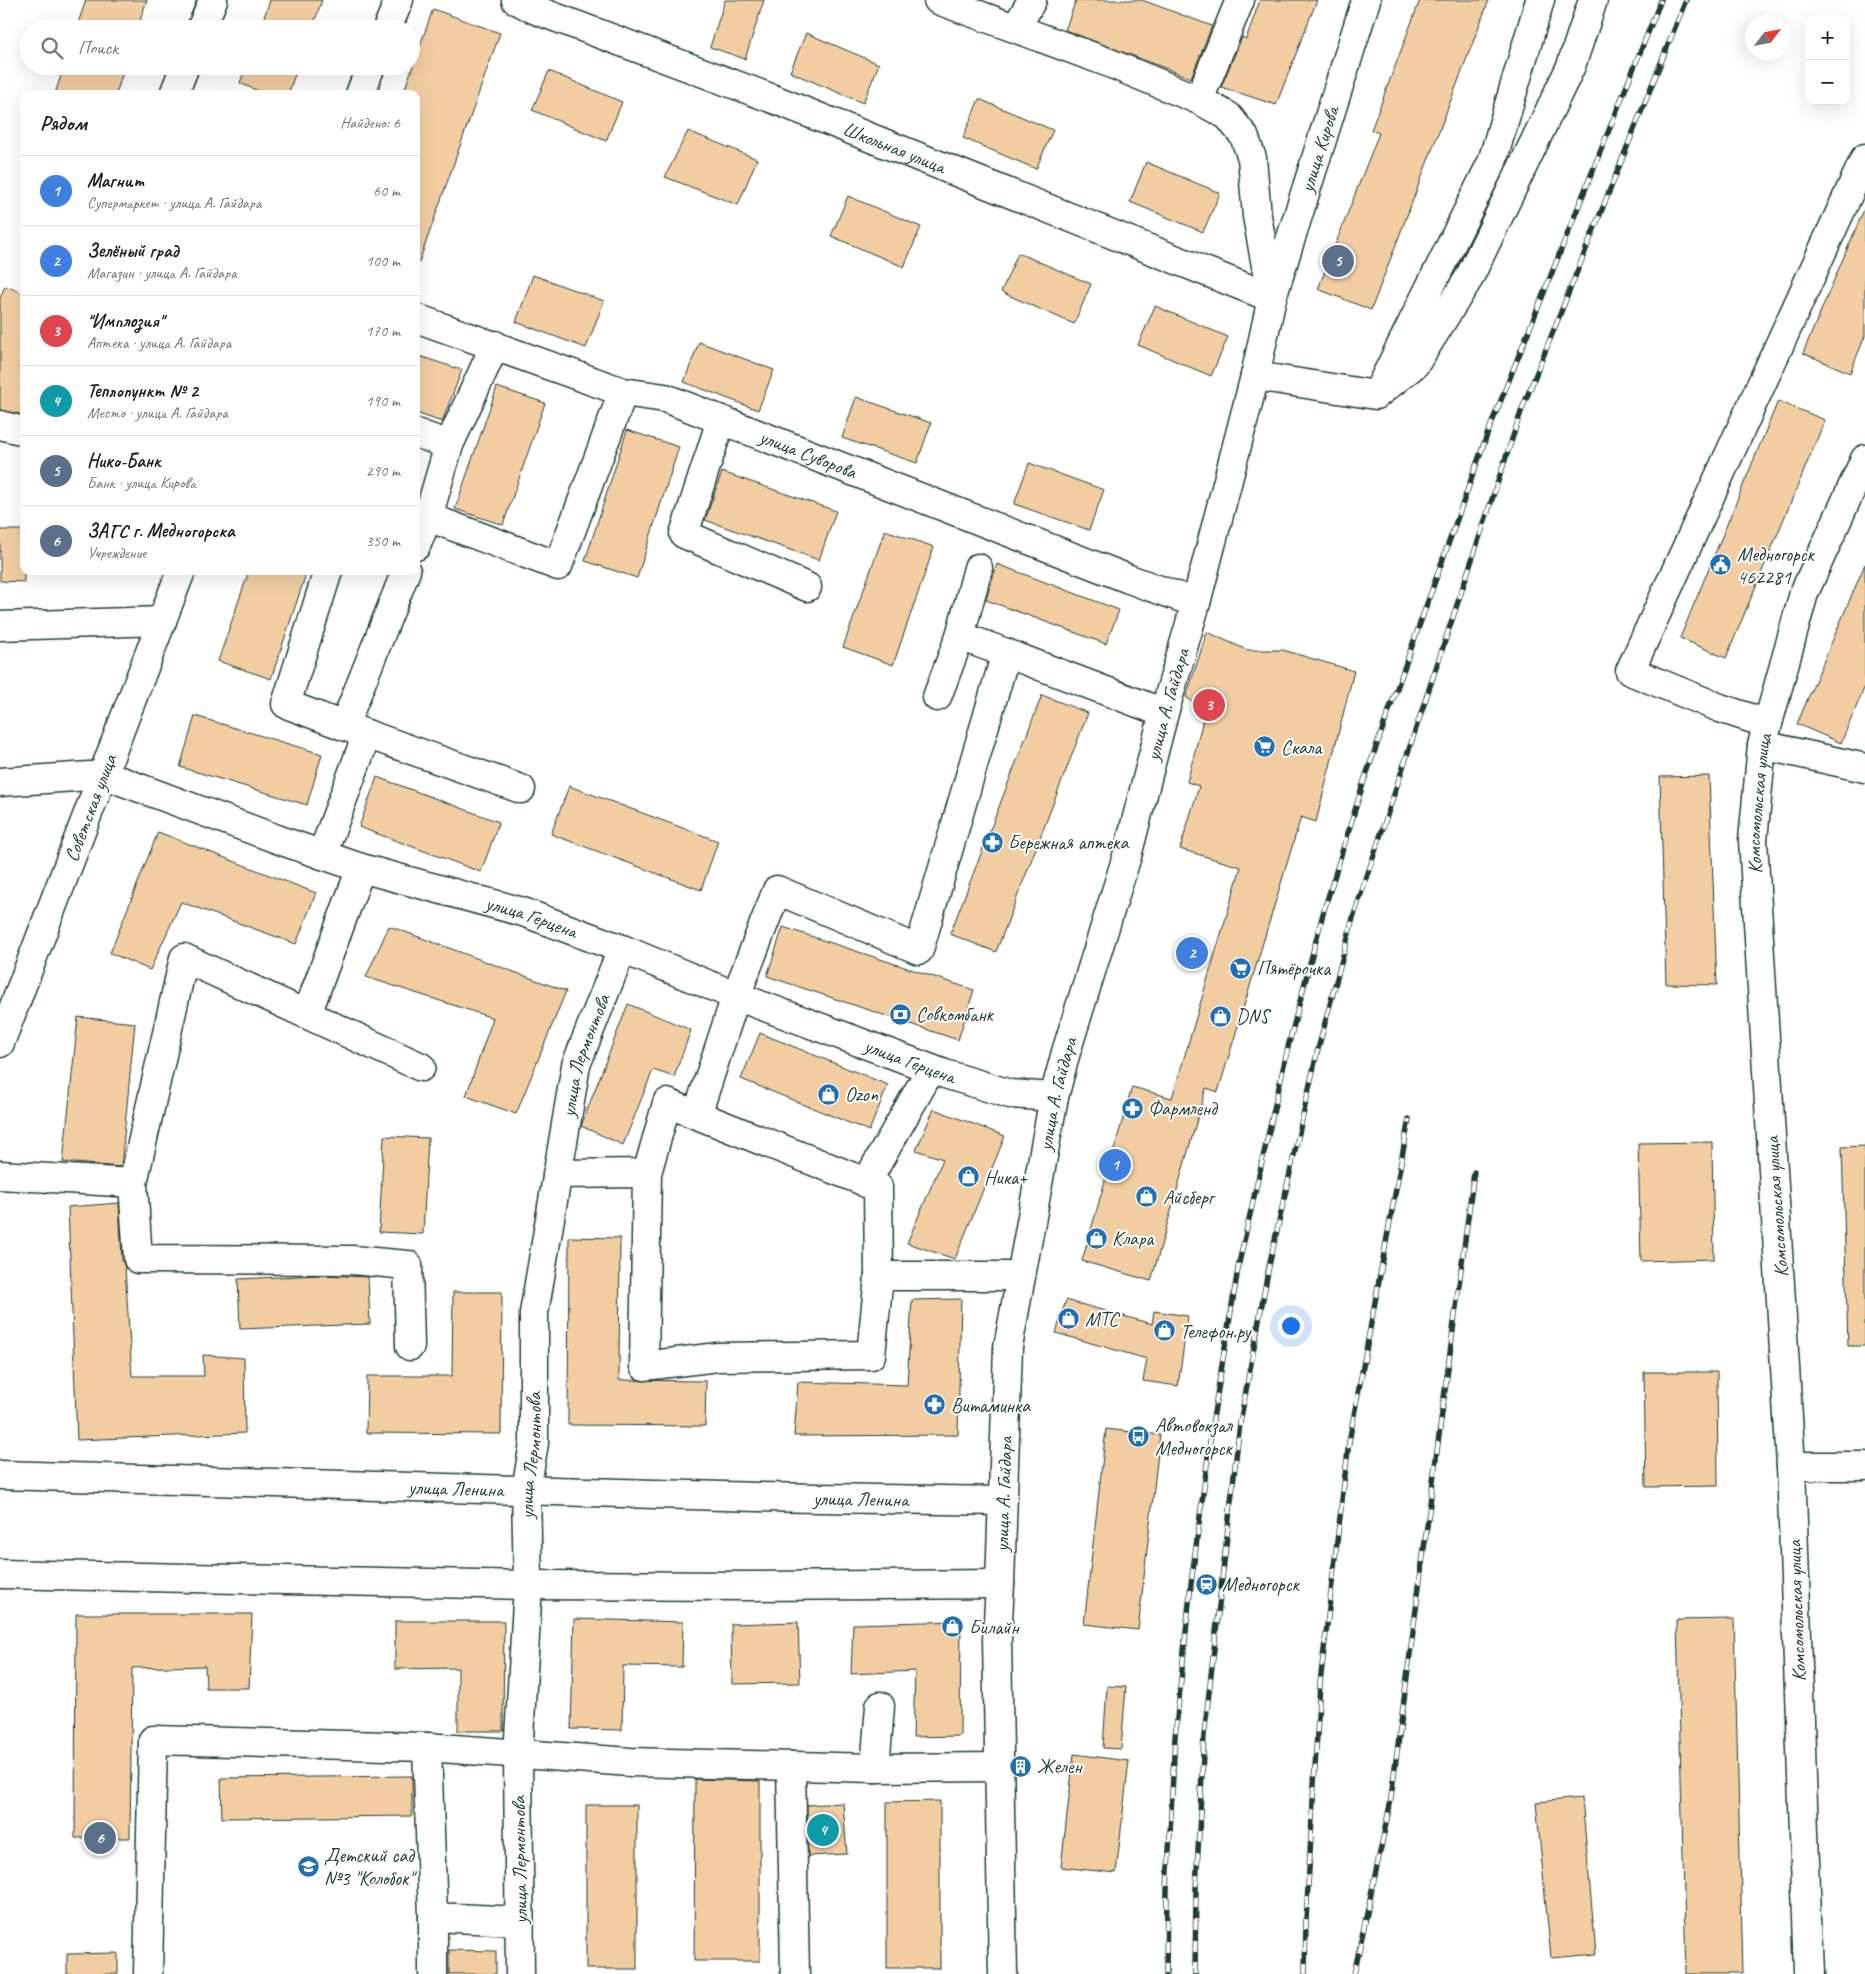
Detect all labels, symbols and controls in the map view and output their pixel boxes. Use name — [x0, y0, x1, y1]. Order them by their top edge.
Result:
north arrow — [1745, 15, 1790, 60]
map controls — [1805, 15, 1850, 105]
button: + — [1805, 15, 1850, 60]
search box — [20, 20, 420, 75]
icon: search — [38, 34, 66, 62]
text: Поиск — [78, 36, 118, 60]
button: − — [1805, 60, 1850, 105]
street label: улица Кирова — [1294, 102, 1345, 196]
text: Рядом — [40, 110, 87, 136]
text: Найдено: 6 — [340, 113, 400, 133]
street label: Школьная улица — [839, 116, 951, 180]
text: Магнит — [87, 169, 144, 193]
text: 1 — [52, 181, 60, 201]
text: 60 m — [373, 181, 400, 201]
text: Супермаркет · улица А. Гайдара — [87, 193, 261, 213]
text: Зелёный град — [87, 239, 179, 263]
pin: 5 — [1322, 242, 1354, 280]
text: 2 — [52, 251, 60, 271]
text: 100 m — [366, 251, 400, 271]
text: Магазин · улица А. Гайдара — [87, 263, 237, 283]
text: "Имплозия" — [87, 309, 163, 333]
text: 3 — [52, 321, 60, 341]
text: 170 m — [366, 321, 400, 341]
text: Аптека · улица А. Гайдара — [87, 333, 231, 353]
text: Теплопункт № 2 — [87, 379, 198, 403]
text: 4 — [52, 391, 60, 411]
text: 190 m — [366, 391, 400, 411]
text: Место · улица А. Гайдара — [87, 403, 228, 423]
street label: улица Суворова — [755, 424, 861, 485]
text: Нико-Банк — [87, 449, 161, 473]
text: 5 — [53, 461, 59, 481]
text: 290 m — [366, 461, 400, 481]
text: Банк · улица Кирова — [87, 473, 196, 493]
text: ЗАГС г. Медногорска — [87, 519, 235, 543]
text: 6 — [52, 531, 60, 551]
text: 350 m — [366, 531, 400, 551]
place label: Медногорск 462281 — [1737, 542, 1816, 590]
text: Учреждение — [87, 543, 146, 563]
public building icon: Медногорск 462281 — [1709, 553, 1733, 577]
street label: улица А. Гайдара — [1140, 644, 1196, 764]
pin: 3 — [1193, 686, 1225, 724]
street label: Комсомольская улица — [1741, 729, 1778, 875]
supermarket icon: Скала — [1253, 735, 1277, 759]
place label: Скала — [1281, 735, 1323, 760]
street label: Советская улица — [59, 750, 123, 865]
pharmacy icon: Бережная аптека — [980, 830, 1004, 854]
place label: Бережная аптека — [1008, 830, 1129, 855]
street label: улица Герцена — [482, 890, 582, 945]
pin: 2 — [1176, 934, 1208, 972]
supermarket icon: Пятёрочка — [1229, 956, 1253, 980]
place label: Пятёрочка — [1257, 956, 1332, 981]
street label: улица Лермонтова — [555, 989, 616, 1120]
bank icon: Совкомбанк — [888, 1002, 912, 1026]
place label: Совкомбанк — [916, 1002, 994, 1027]
shop icon: DNS — [1208, 1004, 1232, 1028]
place label: DNS — [1236, 1004, 1272, 1029]
street label: улица Герцена — [860, 1033, 960, 1090]
street label: улица А. Гайдара — [1032, 1033, 1083, 1154]
shop icon: Ozon — [817, 1082, 841, 1106]
place label: Ozon — [845, 1082, 879, 1107]
pharmacy icon: Фармленд — [1120, 1096, 1144, 1120]
place label: Фармленд — [1148, 1096, 1218, 1121]
street label: Комсомольская улица — [1759, 1134, 1794, 1278]
pin: 1 — [1099, 1146, 1131, 1184]
shop icon: Ника+ — [956, 1165, 980, 1189]
place label: Ника+ — [984, 1165, 1028, 1190]
shop icon: Айсберг — [1135, 1185, 1159, 1209]
place label: Айсберг — [1163, 1185, 1216, 1210]
shop icon: Клара — [1084, 1226, 1108, 1250]
place label: Клара — [1112, 1226, 1155, 1251]
shop icon: МТС — [1057, 1307, 1081, 1331]
place label: МТС — [1085, 1307, 1121, 1332]
your location — [1278, 1313, 1304, 1339]
shop icon: Телефон.ру — [1152, 1319, 1176, 1343]
place label: Телефон.ру — [1180, 1319, 1252, 1344]
street label: улица Лермонтова — [514, 1391, 548, 1520]
pharmacy icon: Витаминка — [923, 1393, 947, 1417]
place label: Витаминка — [951, 1393, 1031, 1418]
place label: Автовокзал Медногорск — [1155, 1413, 1234, 1461]
bus stop icon: Автовокзал Медногорск — [1127, 1425, 1151, 1449]
street label: улица А. Гайдара — [989, 1434, 1018, 1553]
street label: улица Ленина — [407, 1475, 505, 1503]
street label: улица Ленина — [812, 1486, 910, 1512]
street label: Комсомольская улица — [1781, 1538, 1811, 1682]
station icon: Медногорск — [1194, 1572, 1218, 1596]
place label: Медногорск — [1222, 1572, 1301, 1597]
shop icon: Билайн — [941, 1615, 965, 1639]
place label: Билайн — [969, 1615, 1021, 1640]
building icon: Желен — [1009, 1754, 1033, 1778]
place label: Желен — [1037, 1754, 1083, 1779]
street label: улица Лермонтова — [506, 1795, 533, 1925]
pin: 4 — [807, 1811, 839, 1849]
pin: 6 — [84, 1819, 116, 1857]
place label: Детский сад №3 "Колобок" — [324, 1843, 417, 1891]
school or university icon: Детский сад №3 "Колобок" — [296, 1855, 320, 1879]

